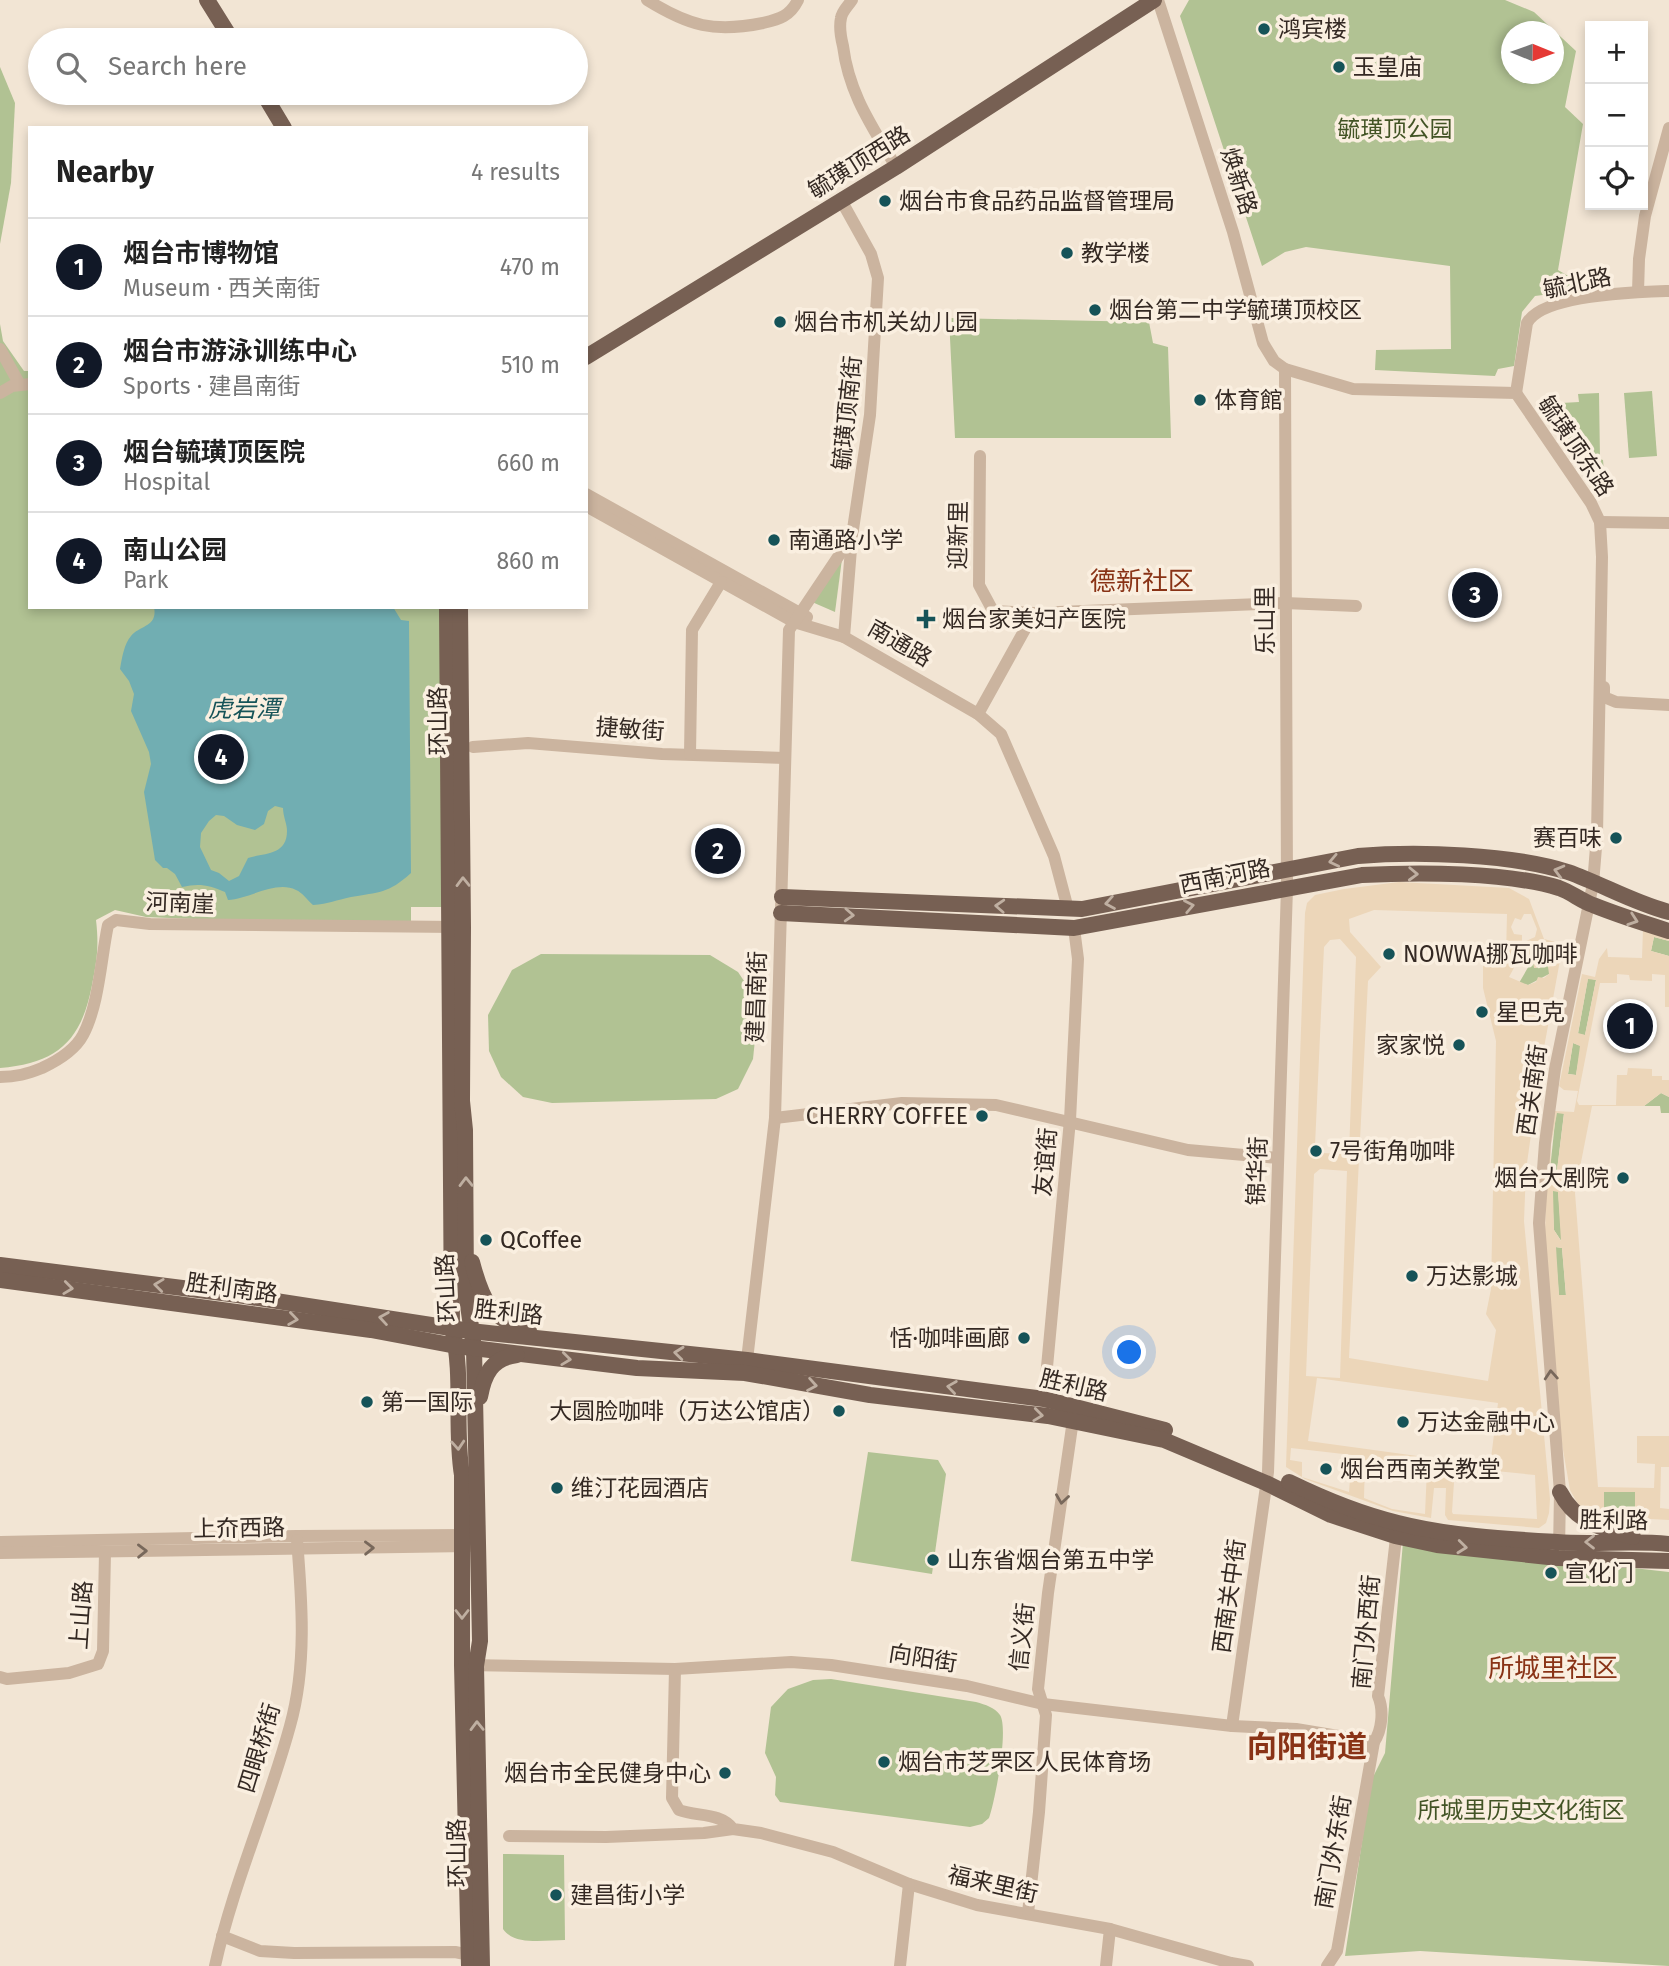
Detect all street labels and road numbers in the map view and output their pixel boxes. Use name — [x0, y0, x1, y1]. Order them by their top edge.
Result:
street label: 毓璜顶西路 — [803, 120, 915, 204]
street label: 焕新路 — [1215, 144, 1263, 218]
street label: 毓北路 — [1540, 262, 1614, 304]
street label: 毓璜顶南街 — [827, 354, 867, 472]
street label: 毓璜顶东路 — [1532, 391, 1620, 501]
street label: 迎新里 — [943, 500, 973, 570]
street label: 乐山里 — [1251, 586, 1279, 655]
street label: 南通路 — [863, 614, 937, 672]
street label: 环山路 — [423, 686, 453, 756]
street label: 捷敏街 — [595, 713, 665, 745]
street label: 西南河路 — [1177, 853, 1273, 899]
street label: 河南崖 — [145, 888, 215, 918]
street label: 建昌南街 — [740, 951, 772, 1043]
street label: 西关南街 — [1512, 1042, 1552, 1138]
street label: 友谊街 — [1028, 1126, 1062, 1198]
street label: 锦华街 — [1242, 1136, 1272, 1206]
street label: 环山路 — [430, 1253, 462, 1323]
street label: 胜利南路 — [184, 1268, 280, 1308]
street label: 胜利路 — [473, 1294, 545, 1330]
street label: 胜利路 — [1037, 1364, 1111, 1406]
street label: 胜利路 — [1579, 1505, 1649, 1535]
street label: 上夼西路 — [193, 1513, 285, 1543]
street label: 西南关中街 — [1207, 1537, 1251, 1655]
street label: 南门外西街 — [1347, 1573, 1385, 1691]
street label: 上山路 — [65, 1580, 97, 1650]
street label: 信义街 — [1004, 1601, 1040, 1673]
street label: 向阳街 — [887, 1639, 959, 1677]
street label: 四眼桥街 — [232, 1700, 286, 1796]
street label: 南门外东街 — [1309, 1793, 1357, 1911]
street label: 环山路 — [442, 1818, 472, 1888]
street label: 福来里街 — [945, 1860, 1041, 1908]

